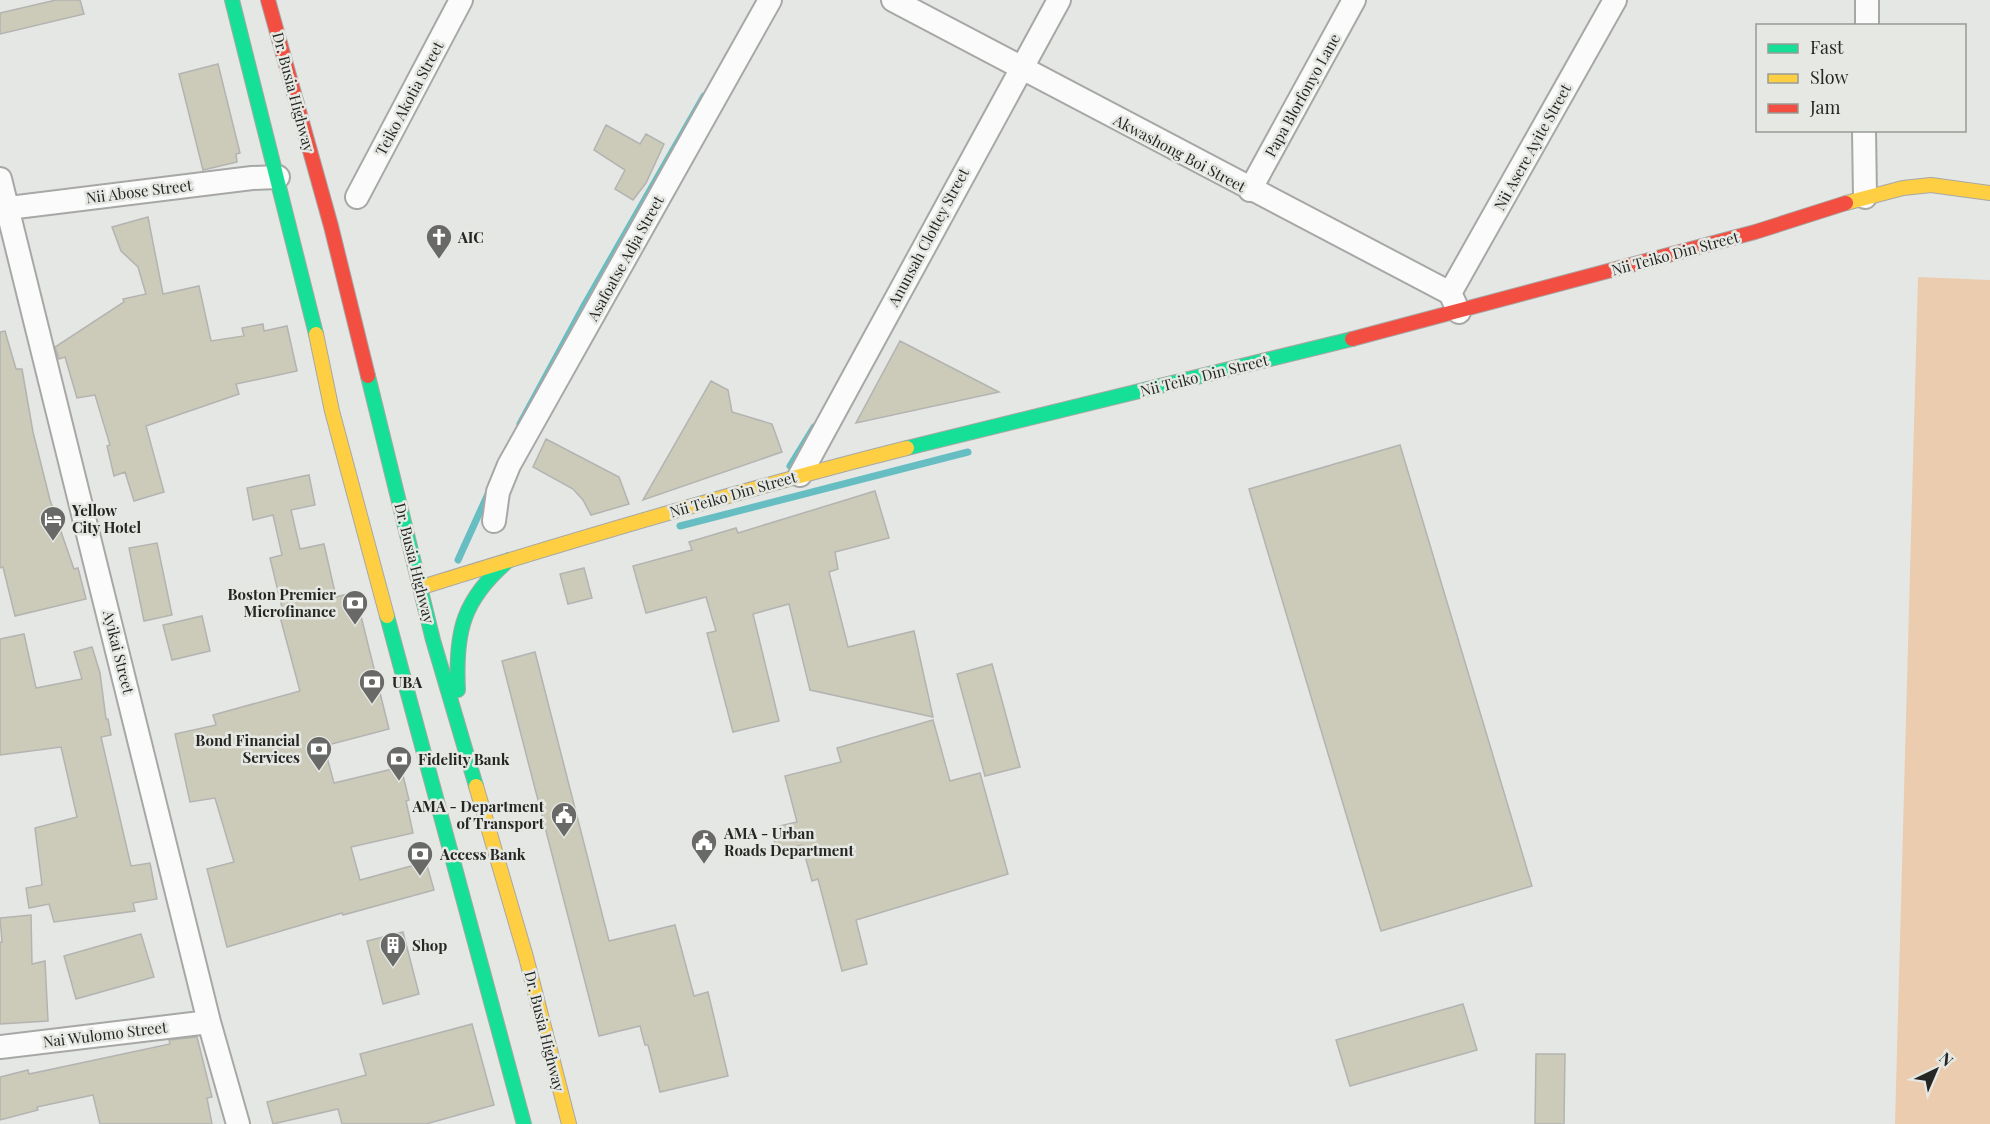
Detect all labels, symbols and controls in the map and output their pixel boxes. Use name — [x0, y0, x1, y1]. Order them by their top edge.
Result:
legend — [1756, 24, 1966, 132]
street label: Dr. Busia Highway — [268, 30, 320, 155]
street label: Papa Blorfonyo Lane — [1260, 30, 1344, 160]
text: Fast — [1810, 35, 1844, 59]
street label: Teiko Akotia Street — [370, 37, 448, 159]
text: Slow — [1810, 65, 1848, 89]
street label: Nii Asere Ayite Street — [1489, 80, 1575, 214]
text: Jam — [1809, 95, 1840, 119]
street label: Akwashong Boi Street — [1110, 109, 1250, 197]
street label: Anunsah Clottey Street — [883, 164, 973, 311]
street label: Nii Abose Street — [85, 174, 194, 207]
street label: Asafoatse Adja Street — [582, 191, 668, 325]
church icon: AIC — [424, 222, 454, 260]
street label: Nii Teiko Din Street — [1609, 226, 1742, 280]
place label: AIC — [457, 227, 484, 247]
street label: Nii Teiko Din Street — [1138, 349, 1271, 401]
street label: Nii Teiko Din Street — [667, 466, 799, 522]
place label: Yellow City Hotel — [71, 500, 141, 537]
street label: Dr. Busia Highway — [390, 501, 440, 626]
hotel icon: Yellow City Hotel — [38, 504, 68, 542]
place label: Boston Premier Microfinance — [227, 584, 336, 621]
bank icon: Boston Premier Microfinance — [340, 588, 370, 626]
street label: Ayikai Street — [99, 607, 139, 697]
bank icon: UBA — [357, 667, 387, 705]
place label: UBA — [392, 672, 423, 692]
place label: Bond Financial Services — [195, 730, 300, 767]
bank icon: Bond Financial Services — [304, 734, 334, 772]
bank icon: Fidelity Bank — [384, 744, 414, 782]
place label: Fidelity Bank — [418, 749, 510, 769]
place label: AMA - Department of Transport — [411, 796, 545, 833]
public building icon: AMA - Department of Transport — [549, 800, 579, 838]
place label: AMA - Urban Roads Department — [723, 823, 855, 860]
public building icon: AMA - Urban Roads Department — [689, 827, 719, 865]
bank icon: Access Bank — [405, 839, 435, 877]
place label: Access Bank — [439, 844, 526, 864]
building icon: Shop — [378, 930, 408, 968]
place label: Shop — [412, 935, 447, 955]
street label: Dr. Busia Highway — [520, 969, 570, 1094]
street label: Nai Wulomo Street — [42, 1016, 169, 1052]
north arrow — [1906, 1040, 1966, 1100]
text: N — [1935, 1047, 1959, 1071]

